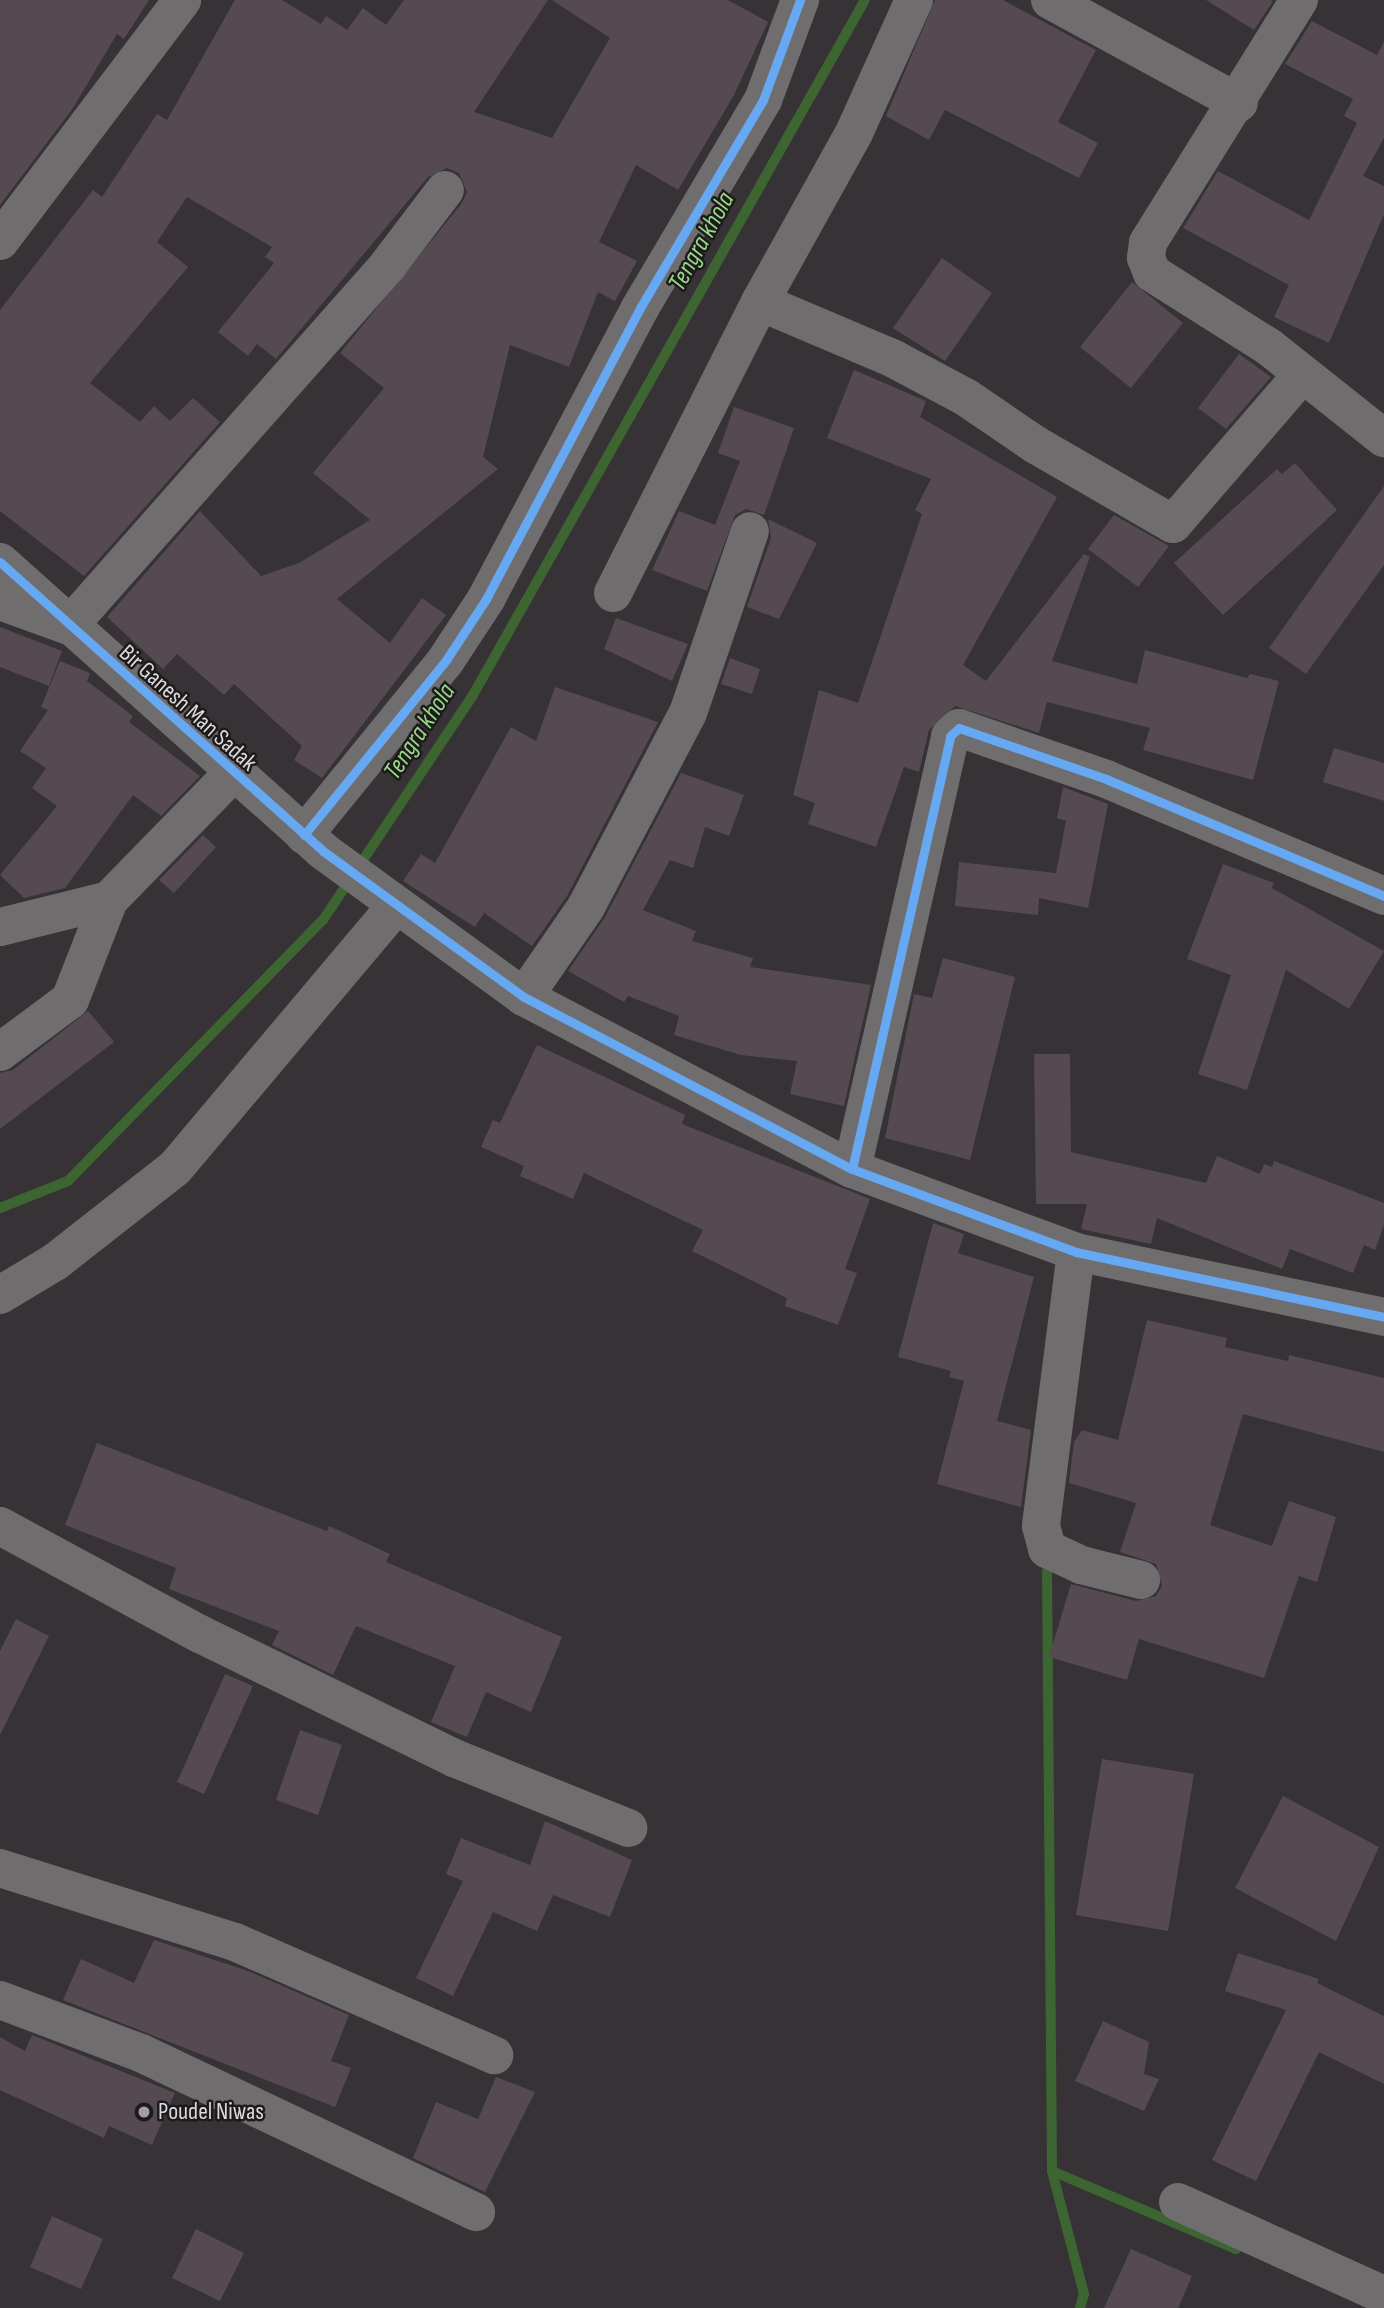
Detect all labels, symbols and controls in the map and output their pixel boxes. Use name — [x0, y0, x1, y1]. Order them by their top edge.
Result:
water label: Tengra khola — [662, 187, 742, 297]
street label: Bir Ganesh Man Sadak — [113, 639, 263, 777]
water label: Tengra khola — [377, 678, 463, 786]
place label: Poudel Niwas — [158, 2098, 264, 2126]
marker: Poudel Niwas — [136, 2104, 152, 2120]

